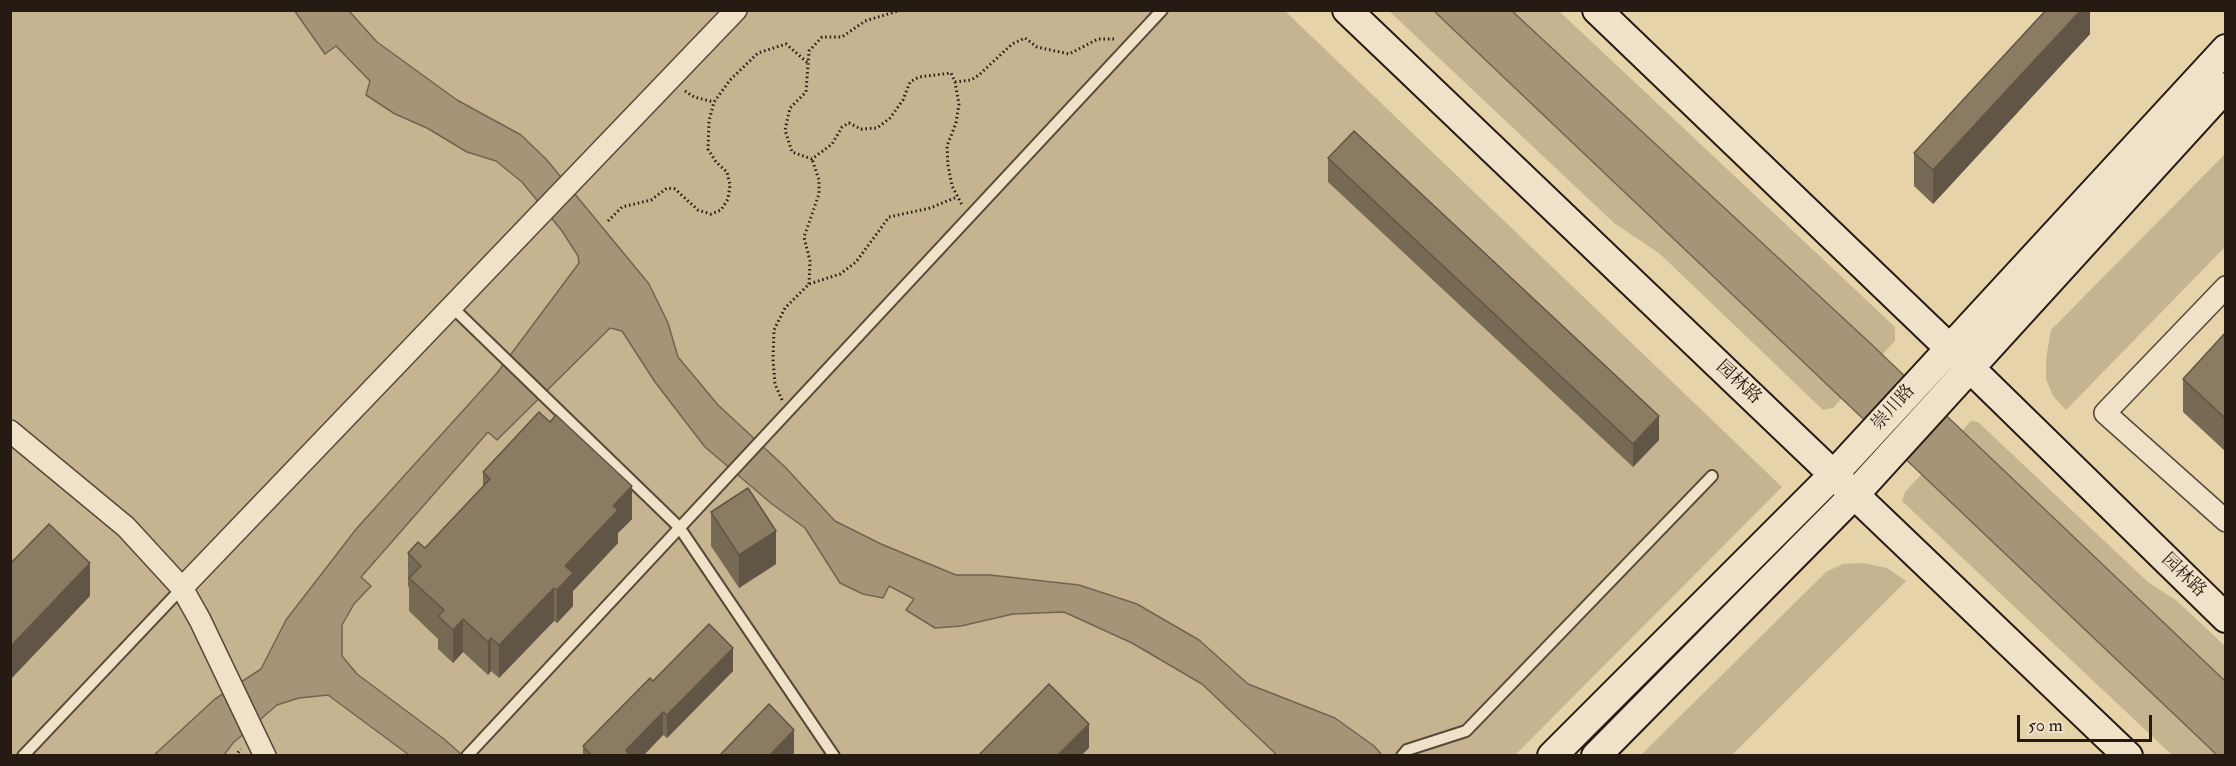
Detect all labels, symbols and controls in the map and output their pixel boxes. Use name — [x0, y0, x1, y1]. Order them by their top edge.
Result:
street label: 园林路 — [1711, 357, 1765, 409]
street label: 崇川路 — [1868, 381, 1920, 435]
street label: 园林路 — [2156, 549, 2210, 603]
scale bar — [2020, 703, 2155, 741]
text: 50 m — [2028, 714, 2063, 737]

